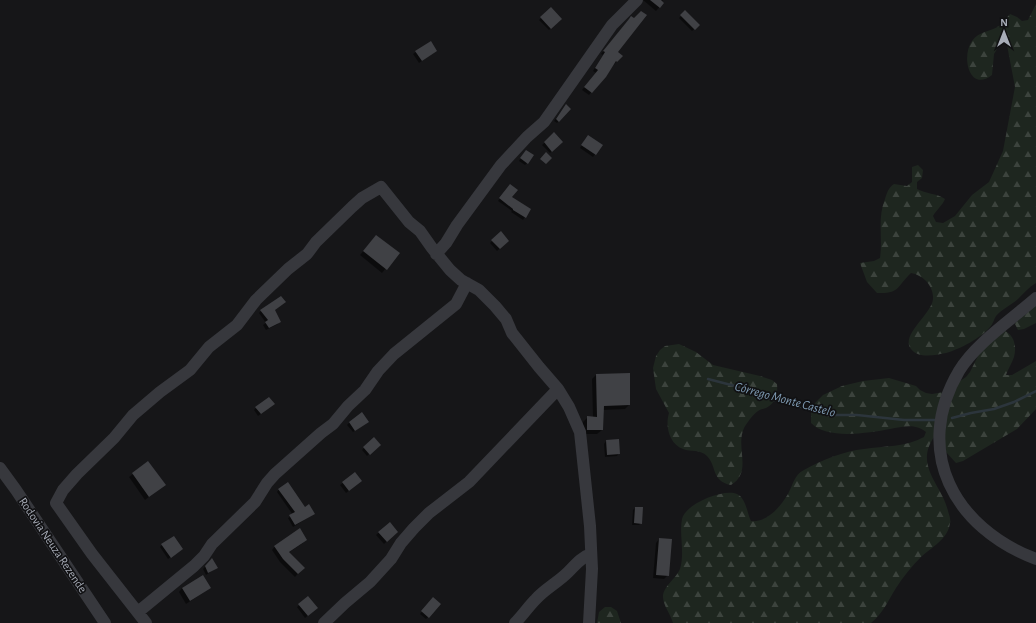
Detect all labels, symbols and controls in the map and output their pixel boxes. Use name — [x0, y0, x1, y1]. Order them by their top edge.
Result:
north arrow — [984, 12, 1024, 52]
text: N — [1000, 17, 1008, 28]
water label: Córrego Monte Castelo — [733, 380, 837, 420]
street label: Rodovia Neuza Rezende — [17, 495, 89, 595]

